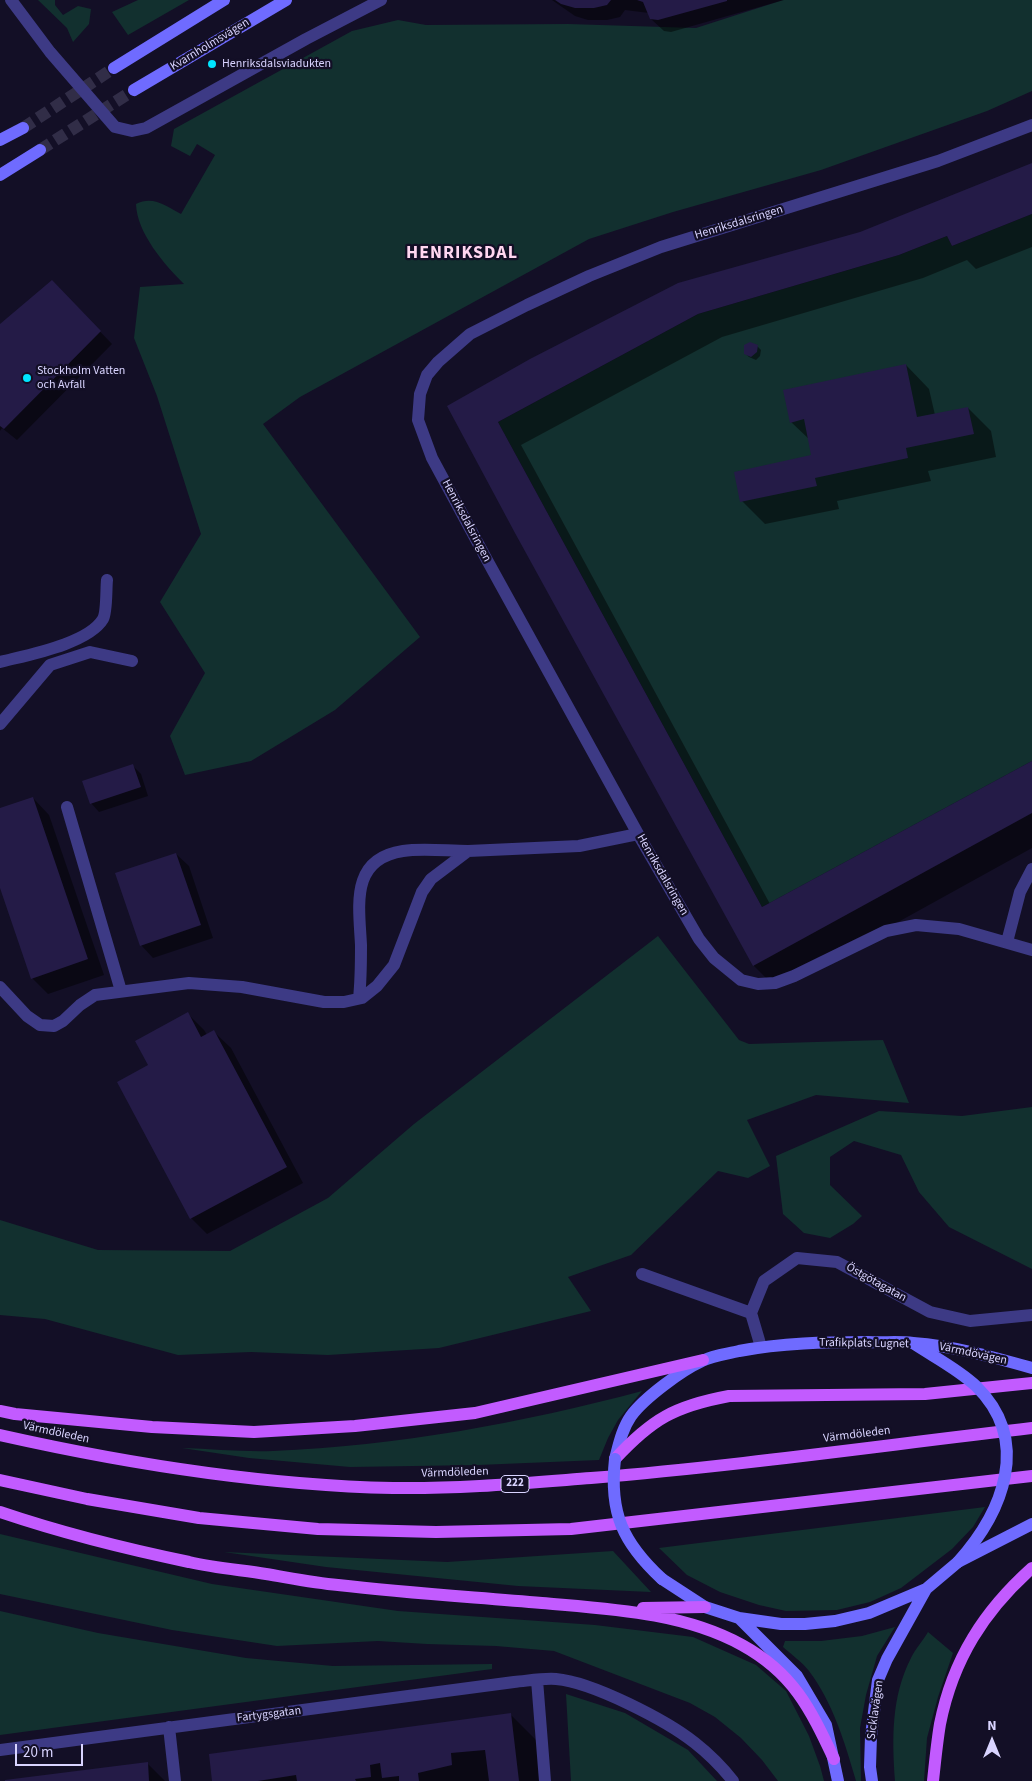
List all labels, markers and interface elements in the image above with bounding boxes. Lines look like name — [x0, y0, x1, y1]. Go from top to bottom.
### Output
street label: Kvarnholmsvägen — [168, 16, 252, 74]
place label: Henriksdalsviadukten — [222, 57, 331, 71]
marker: Henriksdalsviadukten — [206, 58, 218, 70]
street label: Henriksdalsringen — [693, 203, 785, 243]
district label: HENRIKSDAL — [405, 243, 519, 265]
place label: Stockholm Vatten och Avfall — [37, 364, 125, 392]
marker: Stockholm Vatten och Avfall — [21, 372, 33, 384]
street label: Henriksdalsringen — [438, 477, 494, 565]
street label: Henriksdalsringen — [633, 832, 691, 918]
street label: Östgötagatan — [843, 1260, 909, 1306]
street label: Trafikplats Lugnet — [819, 1336, 909, 1352]
street label: Värmdövägen — [938, 1340, 1008, 1368]
street label: Värmdöleden — [22, 1419, 90, 1447]
street label: Värmdöleden — [823, 1424, 891, 1446]
street label: Värmdöleden — [421, 1465, 489, 1481]
road number: 222 — [501, 1476, 529, 1492]
street label: Sicklavägen — [865, 1679, 887, 1741]
street label: Fartygsgatan — [236, 1704, 302, 1726]
north arrow — [967, 1716, 1017, 1766]
text: N — [987, 1716, 997, 1736]
scale bar — [18, 1734, 85, 1766]
text: 20 m — [23, 1742, 53, 1763]

